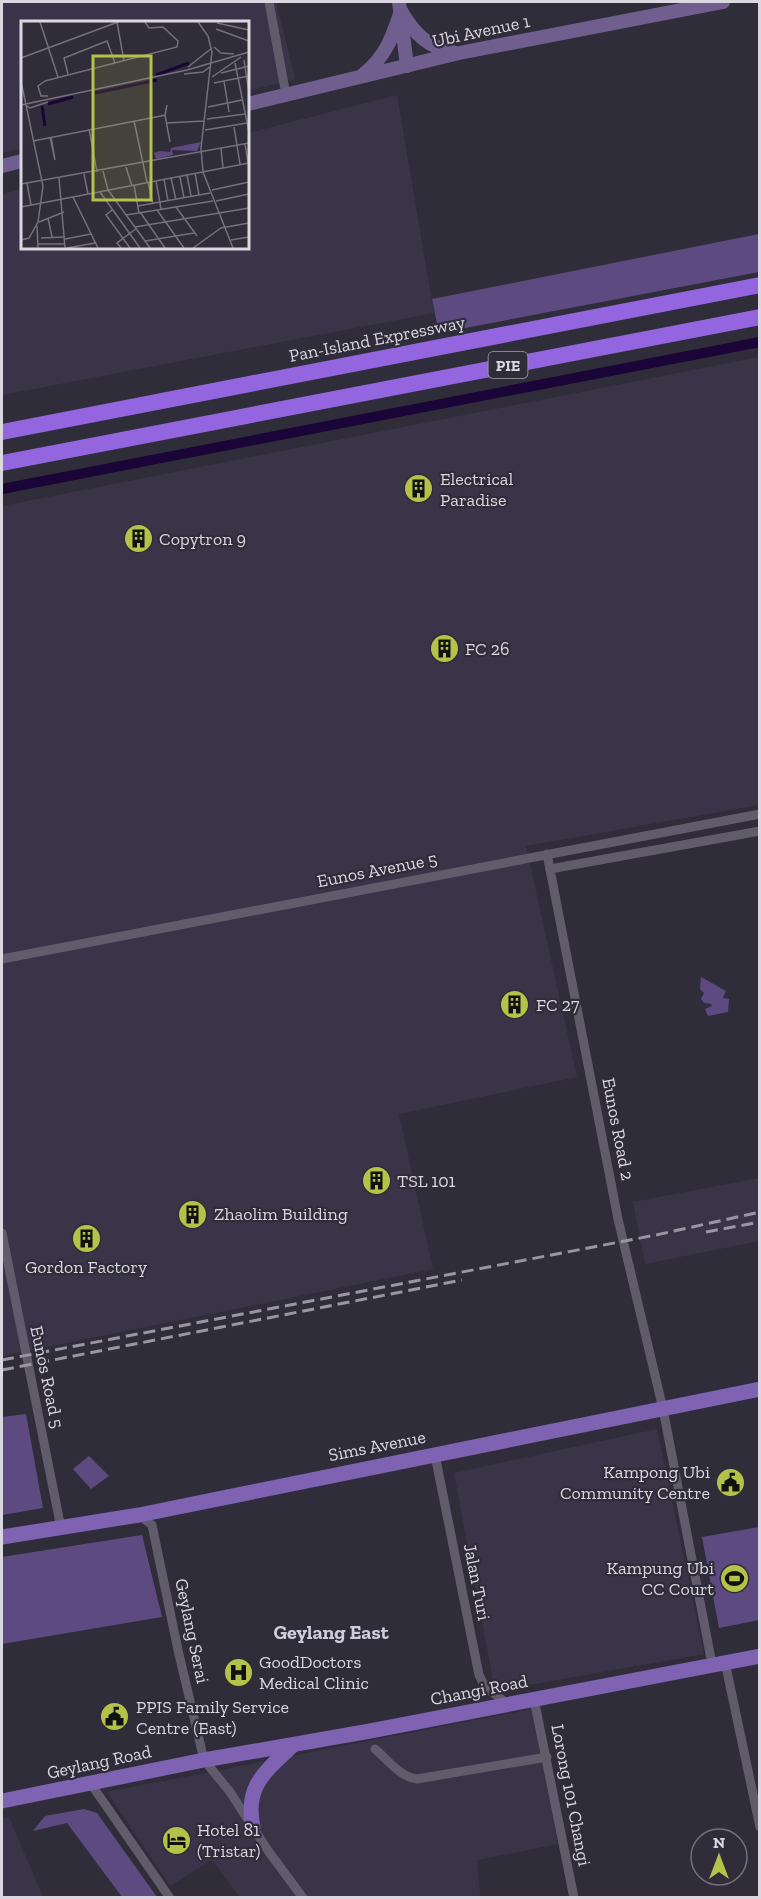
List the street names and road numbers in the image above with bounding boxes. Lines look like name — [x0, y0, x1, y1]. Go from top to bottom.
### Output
street label: Ubi Avenue 1 — [430, 10, 532, 52]
street label: Pan-Island Expressway — [287, 311, 468, 367]
road number: PIE — [488, 352, 528, 378]
street label: Eunos Avenue 5 — [315, 848, 439, 892]
street label: Eunos Road 2 — [597, 1076, 639, 1182]
street label: Eunos Road 5 — [25, 1324, 69, 1430]
street label: Sims Avenue — [326, 1426, 428, 1466]
street label: Jalan Turi — [459, 1542, 495, 1622]
street label: Geylang Serai — [170, 1577, 214, 1685]
street label: Changi Road — [429, 1670, 530, 1710]
street label: Lorong 101 Changi — [546, 1722, 596, 1868]
street label: Geylang Road — [45, 1740, 153, 1784]

